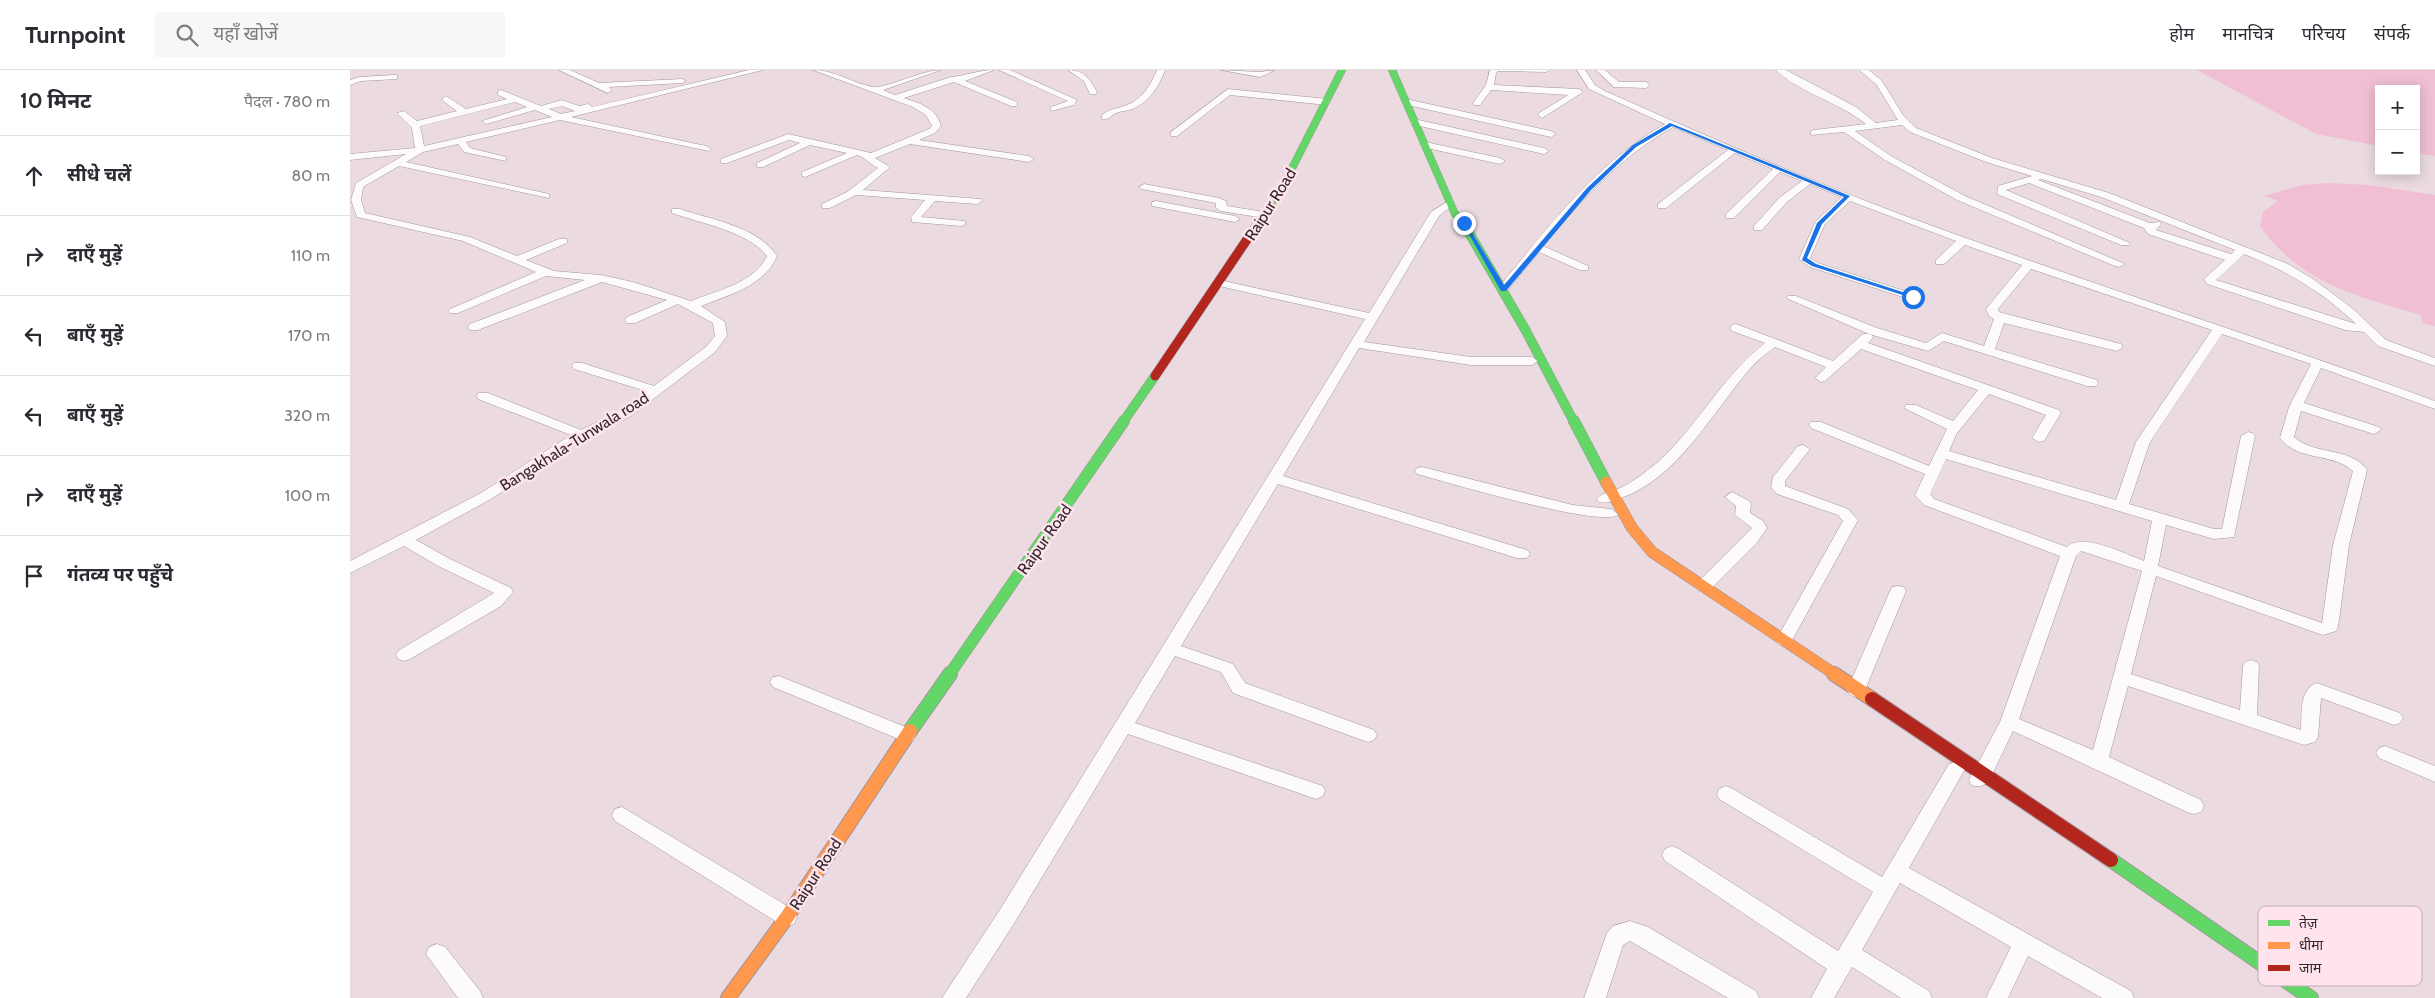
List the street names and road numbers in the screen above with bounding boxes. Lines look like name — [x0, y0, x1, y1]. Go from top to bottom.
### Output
street label: Raipur Road — [1241, 165, 1300, 244]
street label: Bangakhala-Tunwala road — [496, 388, 652, 495]
street label: Raipur Road — [1013, 501, 1076, 578]
street label: Raipur Road — [785, 835, 846, 914]

